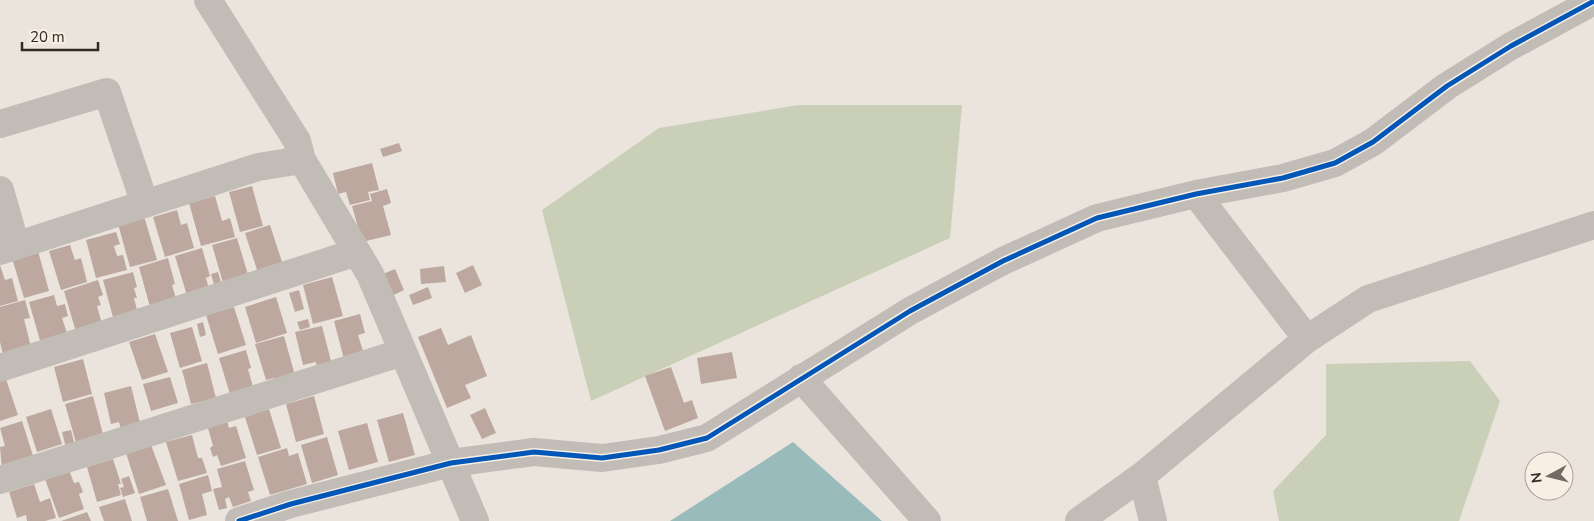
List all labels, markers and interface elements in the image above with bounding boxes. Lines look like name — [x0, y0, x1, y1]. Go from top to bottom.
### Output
scale bar — [22, 20, 99, 52]
text: 20 m — [30, 27, 65, 47]
north arrow — [1524, 451, 1574, 501]
text: N — [1527, 471, 1547, 484]

